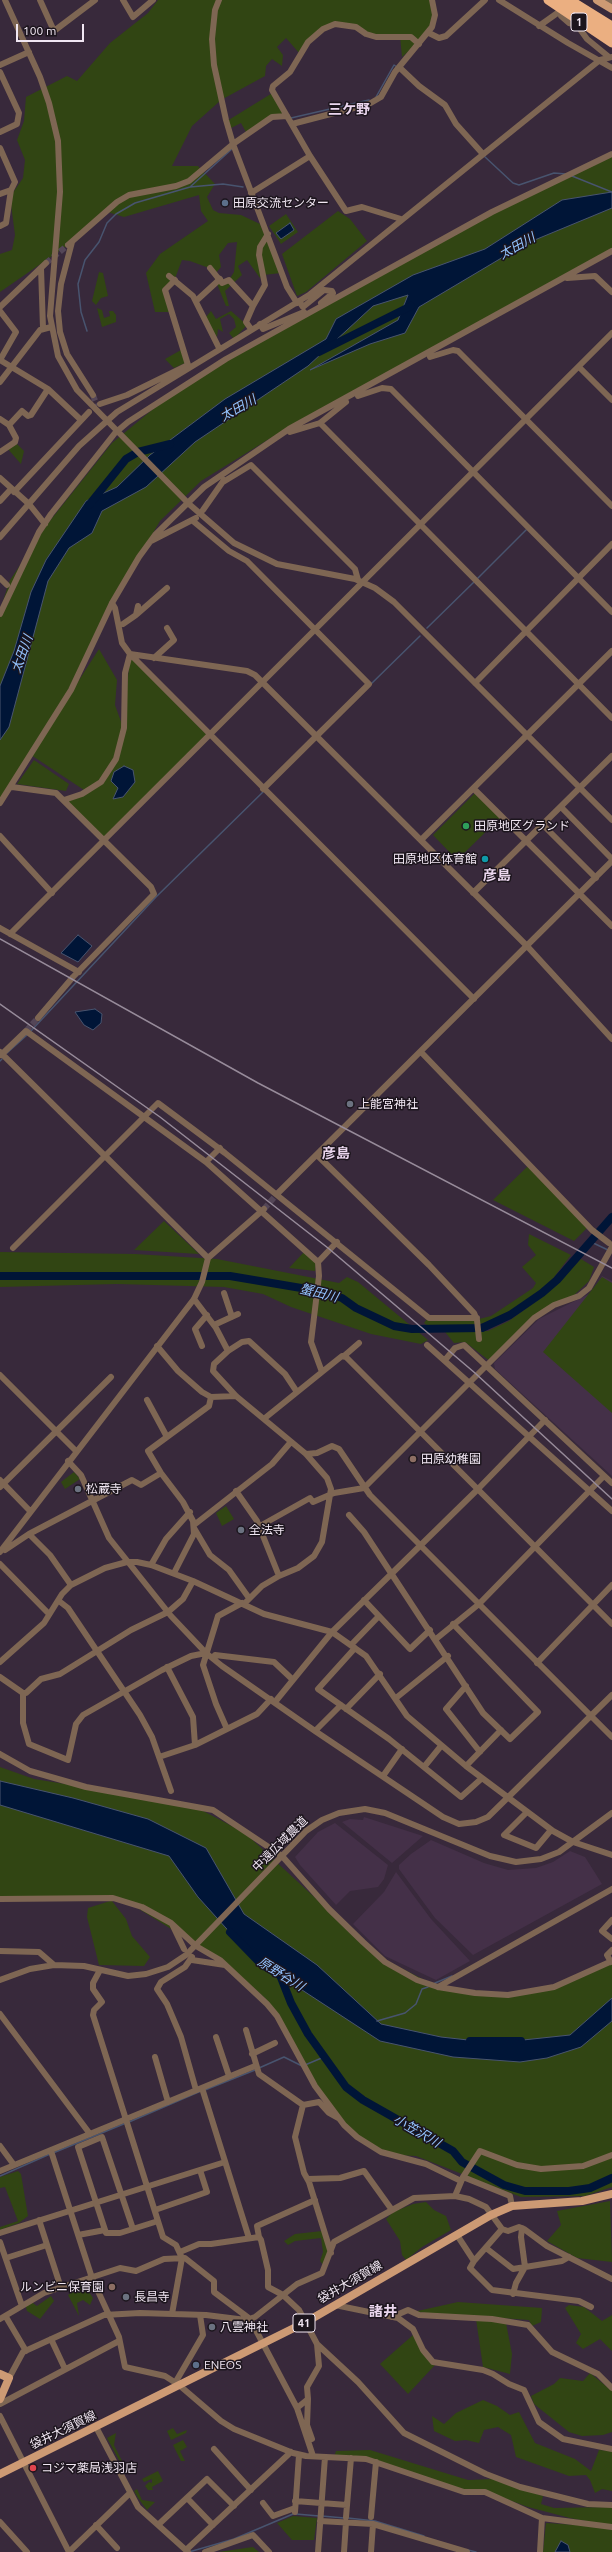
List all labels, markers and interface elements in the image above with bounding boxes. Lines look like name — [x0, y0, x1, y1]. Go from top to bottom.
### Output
road number: 1 — [571, 13, 587, 31]
scale bar — [18, 16, 86, 42]
text: 100 m — [23, 24, 56, 37]
district label: 三ケ野 — [328, 101, 370, 117]
place label: 田原交流センター — [233, 196, 329, 210]
marker: 田原交流センター — [220, 198, 230, 208]
water label: 太田川 — [496, 230, 538, 262]
water label: 太田川 — [217, 392, 259, 424]
water label: 太田川 — [8, 633, 36, 675]
place label: 田原地区グランド — [474, 819, 570, 833]
marker: 田原地区グランド — [461, 821, 471, 831]
place label: 田原地区体育館 — [393, 852, 477, 866]
marker: 田原地区体育館 — [480, 854, 490, 864]
district label: 彦島 — [483, 867, 511, 883]
place label: 上能宮神社 — [358, 1097, 418, 1111]
marker: 上能宮神社 — [345, 1099, 355, 1109]
district label: 彦島 — [322, 1145, 350, 1161]
water label: 蟹田川 — [298, 1281, 340, 1305]
place label: 田原幼稚園 — [421, 1452, 481, 1466]
marker: 田原幼稚園 — [408, 1454, 418, 1464]
place label: 松蔵寺 — [86, 1482, 122, 1496]
marker: 松蔵寺 — [73, 1484, 83, 1494]
place label: 全法寺 — [249, 1523, 285, 1537]
marker: 全法寺 — [236, 1525, 246, 1535]
street label: 中遠広域農道 — [249, 1813, 311, 1875]
water label: 原野谷川 — [255, 1954, 307, 1994]
water label: 小笠沢川 — [391, 2111, 443, 2151]
street label: 袋井大須賀線 — [315, 2258, 385, 2306]
place label: ルンビニ保育園 — [20, 2280, 104, 2294]
marker: ルンビニ保育園 — [107, 2282, 117, 2292]
place label: 長昌寺 — [134, 2290, 170, 2304]
marker: 長昌寺 — [121, 2292, 131, 2302]
district label: 諸井 — [369, 2303, 397, 2319]
road number: 41 — [293, 2314, 315, 2332]
place label: 八雲神社 — [220, 2320, 268, 2334]
marker: 八雲神社 — [207, 2322, 217, 2332]
place label: ENEOS — [204, 2358, 241, 2372]
marker: ENEOS — [191, 2360, 201, 2370]
street label: 袋井大須賀線 — [27, 2408, 99, 2452]
place label: コジマ薬局浅羽店 — [41, 2461, 137, 2475]
marker: コジマ薬局浅羽店 — [28, 2463, 38, 2473]

